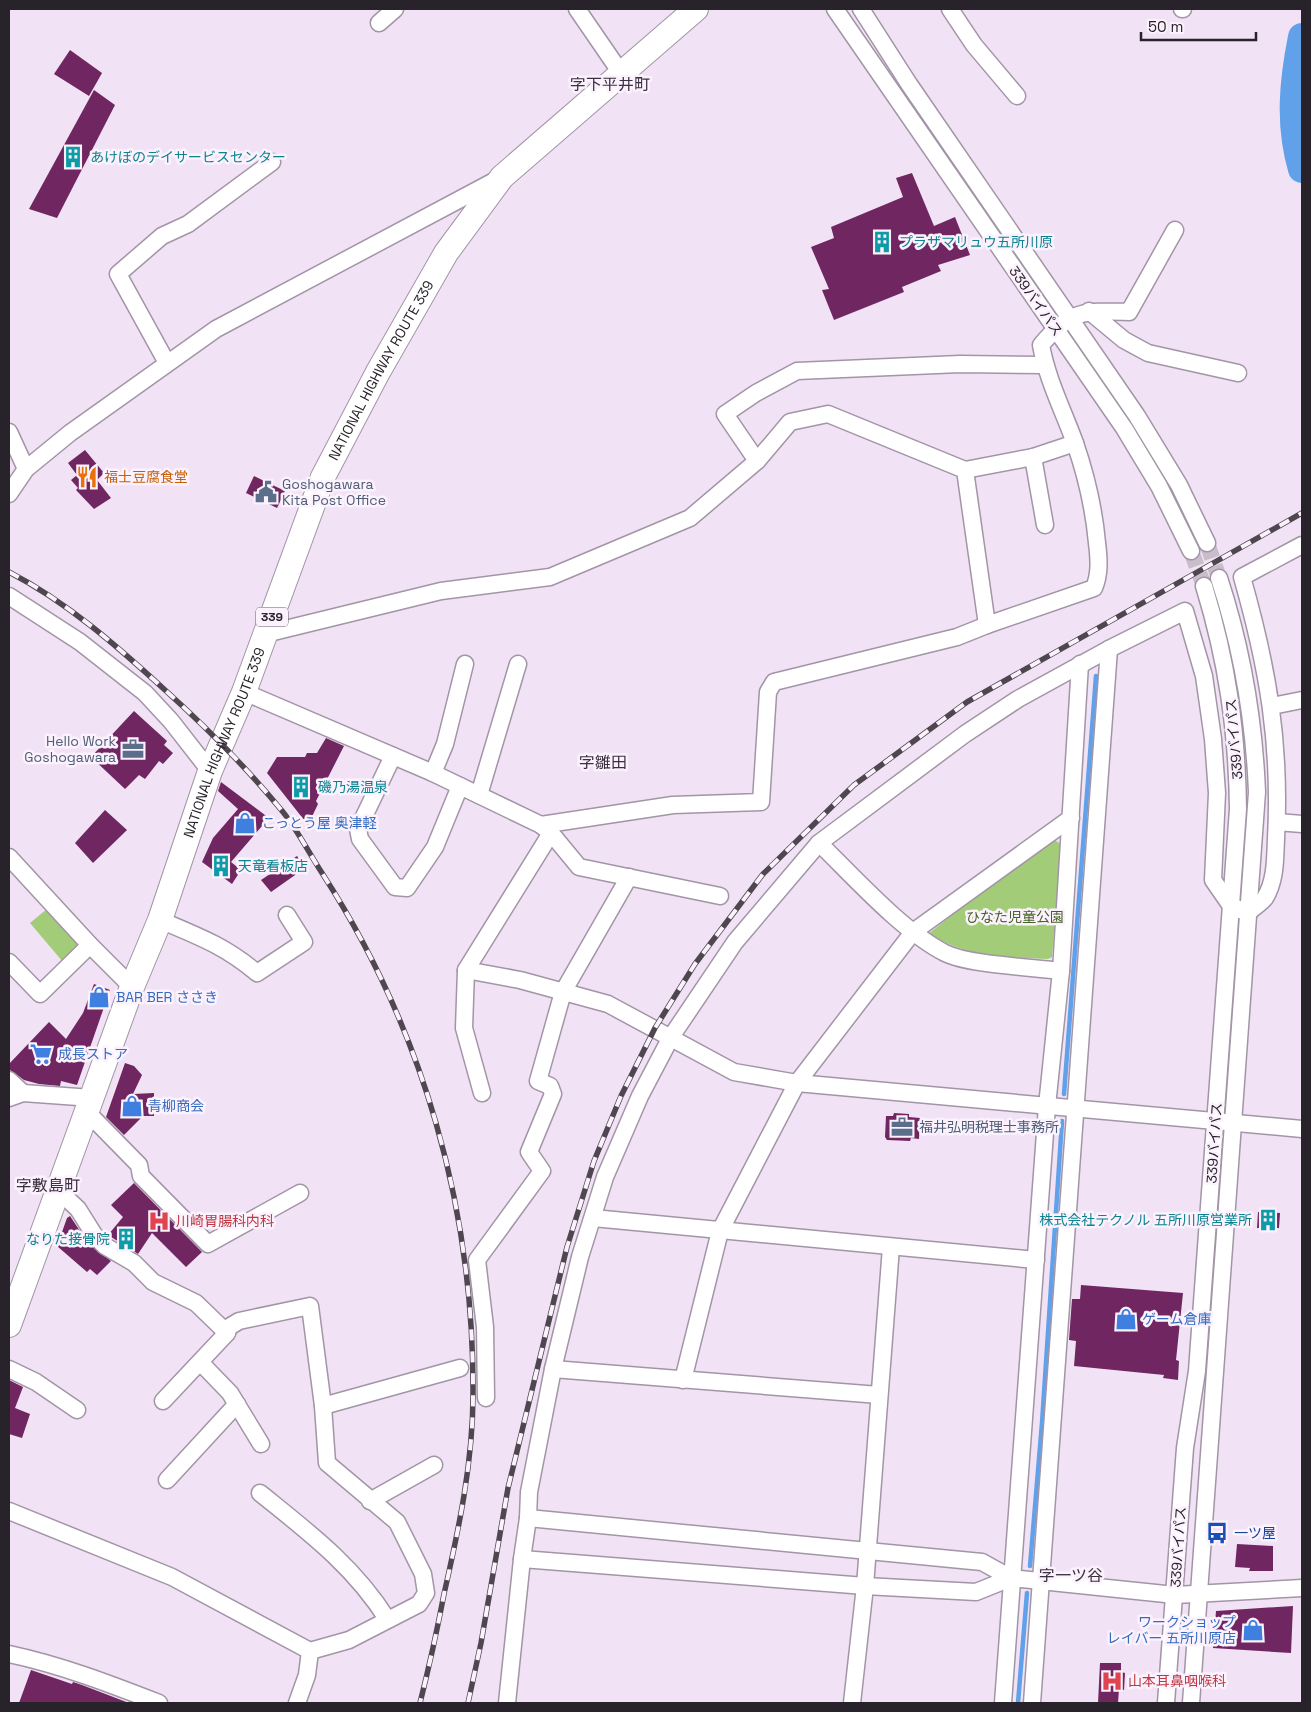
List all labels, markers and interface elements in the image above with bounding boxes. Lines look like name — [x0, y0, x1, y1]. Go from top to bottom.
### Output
scale bar — [1141, 10, 1256, 42]
text: 50 m — [1148, 17, 1183, 36]
district label: 字下平井町 — [570, 74, 650, 95]
building icon: あけぼのデイサービスセンター — [60, 144, 86, 170]
place label: あけぼのデイサービスセンター — [90, 148, 286, 166]
building icon: プラザマリュウ五所川原 — [869, 229, 895, 255]
place label: プラザマリュウ五所川原 — [899, 233, 1053, 251]
street label: 339バイパス — [1005, 263, 1067, 339]
street label: NATIONAL HIGHWAY ROUTE 339 — [324, 277, 438, 463]
restaurant icon: 福士豆腐食堂 — [74, 464, 100, 490]
place label: 福士豆腐食堂 — [104, 468, 188, 486]
place label: Goshogawara Kita Post Office — [282, 475, 386, 509]
public building icon: Goshogawara Kita Post Office — [253, 479, 279, 505]
road number: 339 — [256, 608, 288, 626]
street label: NATIONAL HIGHWAY ROUTE 339 — [179, 645, 269, 840]
street label: 339バイパス — [1221, 698, 1247, 780]
place label: Hello Work Goshogawara — [24, 732, 116, 766]
office icon: Hello Work Goshogawara — [120, 736, 146, 762]
district label: 字雛田 — [579, 752, 627, 773]
building icon: 磯乃湯温泉 — [288, 774, 314, 800]
place label: 磯乃湯温泉 — [318, 778, 388, 796]
shop icon: こっとう屋 奥津軽 — [232, 810, 258, 836]
place label: こっとう屋 奥津軽 — [262, 814, 377, 832]
building icon: 天竜看板店 — [208, 853, 234, 879]
place label: 天竜看板店 — [238, 857, 308, 875]
park label: ひなた児童公園 — [966, 908, 1064, 926]
shop icon: BAR BER ささき — [86, 984, 112, 1010]
place label: BAR BER ささき — [116, 988, 218, 1006]
supermarket icon: 成長ストア — [28, 1041, 54, 1067]
place label: 成長ストア — [58, 1045, 128, 1063]
shop icon: 青柳商会 — [119, 1093, 145, 1119]
place label: 青柳商会 — [148, 1097, 204, 1115]
street label: 339バイパス — [1202, 1102, 1226, 1184]
office icon: 福井弘明税理士事務所 — [889, 1114, 915, 1140]
place label: 福井弘明税理士事務所 — [919, 1118, 1059, 1136]
district label: 字敷島町 — [16, 1175, 80, 1196]
building icon: 株式会社テクノル 五所川原営業所 — [1255, 1207, 1281, 1233]
hospital icon: 川崎胃腸科内科 — [146, 1208, 172, 1234]
place label: 株式会社テクノル 五所川原営業所 — [1039, 1211, 1252, 1229]
place label: 川崎胃腸科内科 — [176, 1212, 274, 1230]
building icon: なりた接骨院 — [113, 1226, 139, 1252]
place label: なりた接骨院 — [26, 1230, 110, 1248]
shop icon: ゲーム倉庫 — [1113, 1306, 1139, 1332]
place label: ゲーム倉庫 — [1142, 1310, 1212, 1328]
street label: 339バイパス — [1166, 1506, 1190, 1588]
bus stop icon: 一ツ屋 — [1204, 1520, 1230, 1546]
place label: 一ツ屋 — [1234, 1524, 1276, 1542]
district label: 字一ツ谷 — [1039, 1565, 1103, 1586]
place label: ワークショップ レイバー 五所川原店 — [1107, 1613, 1236, 1647]
shop icon: ワークショップ レイバー 五所川原店 — [1240, 1617, 1266, 1643]
hospital icon: 山本耳鼻咽喉科 — [1099, 1668, 1125, 1694]
place label: 山本耳鼻咽喉科 — [1128, 1672, 1226, 1690]

